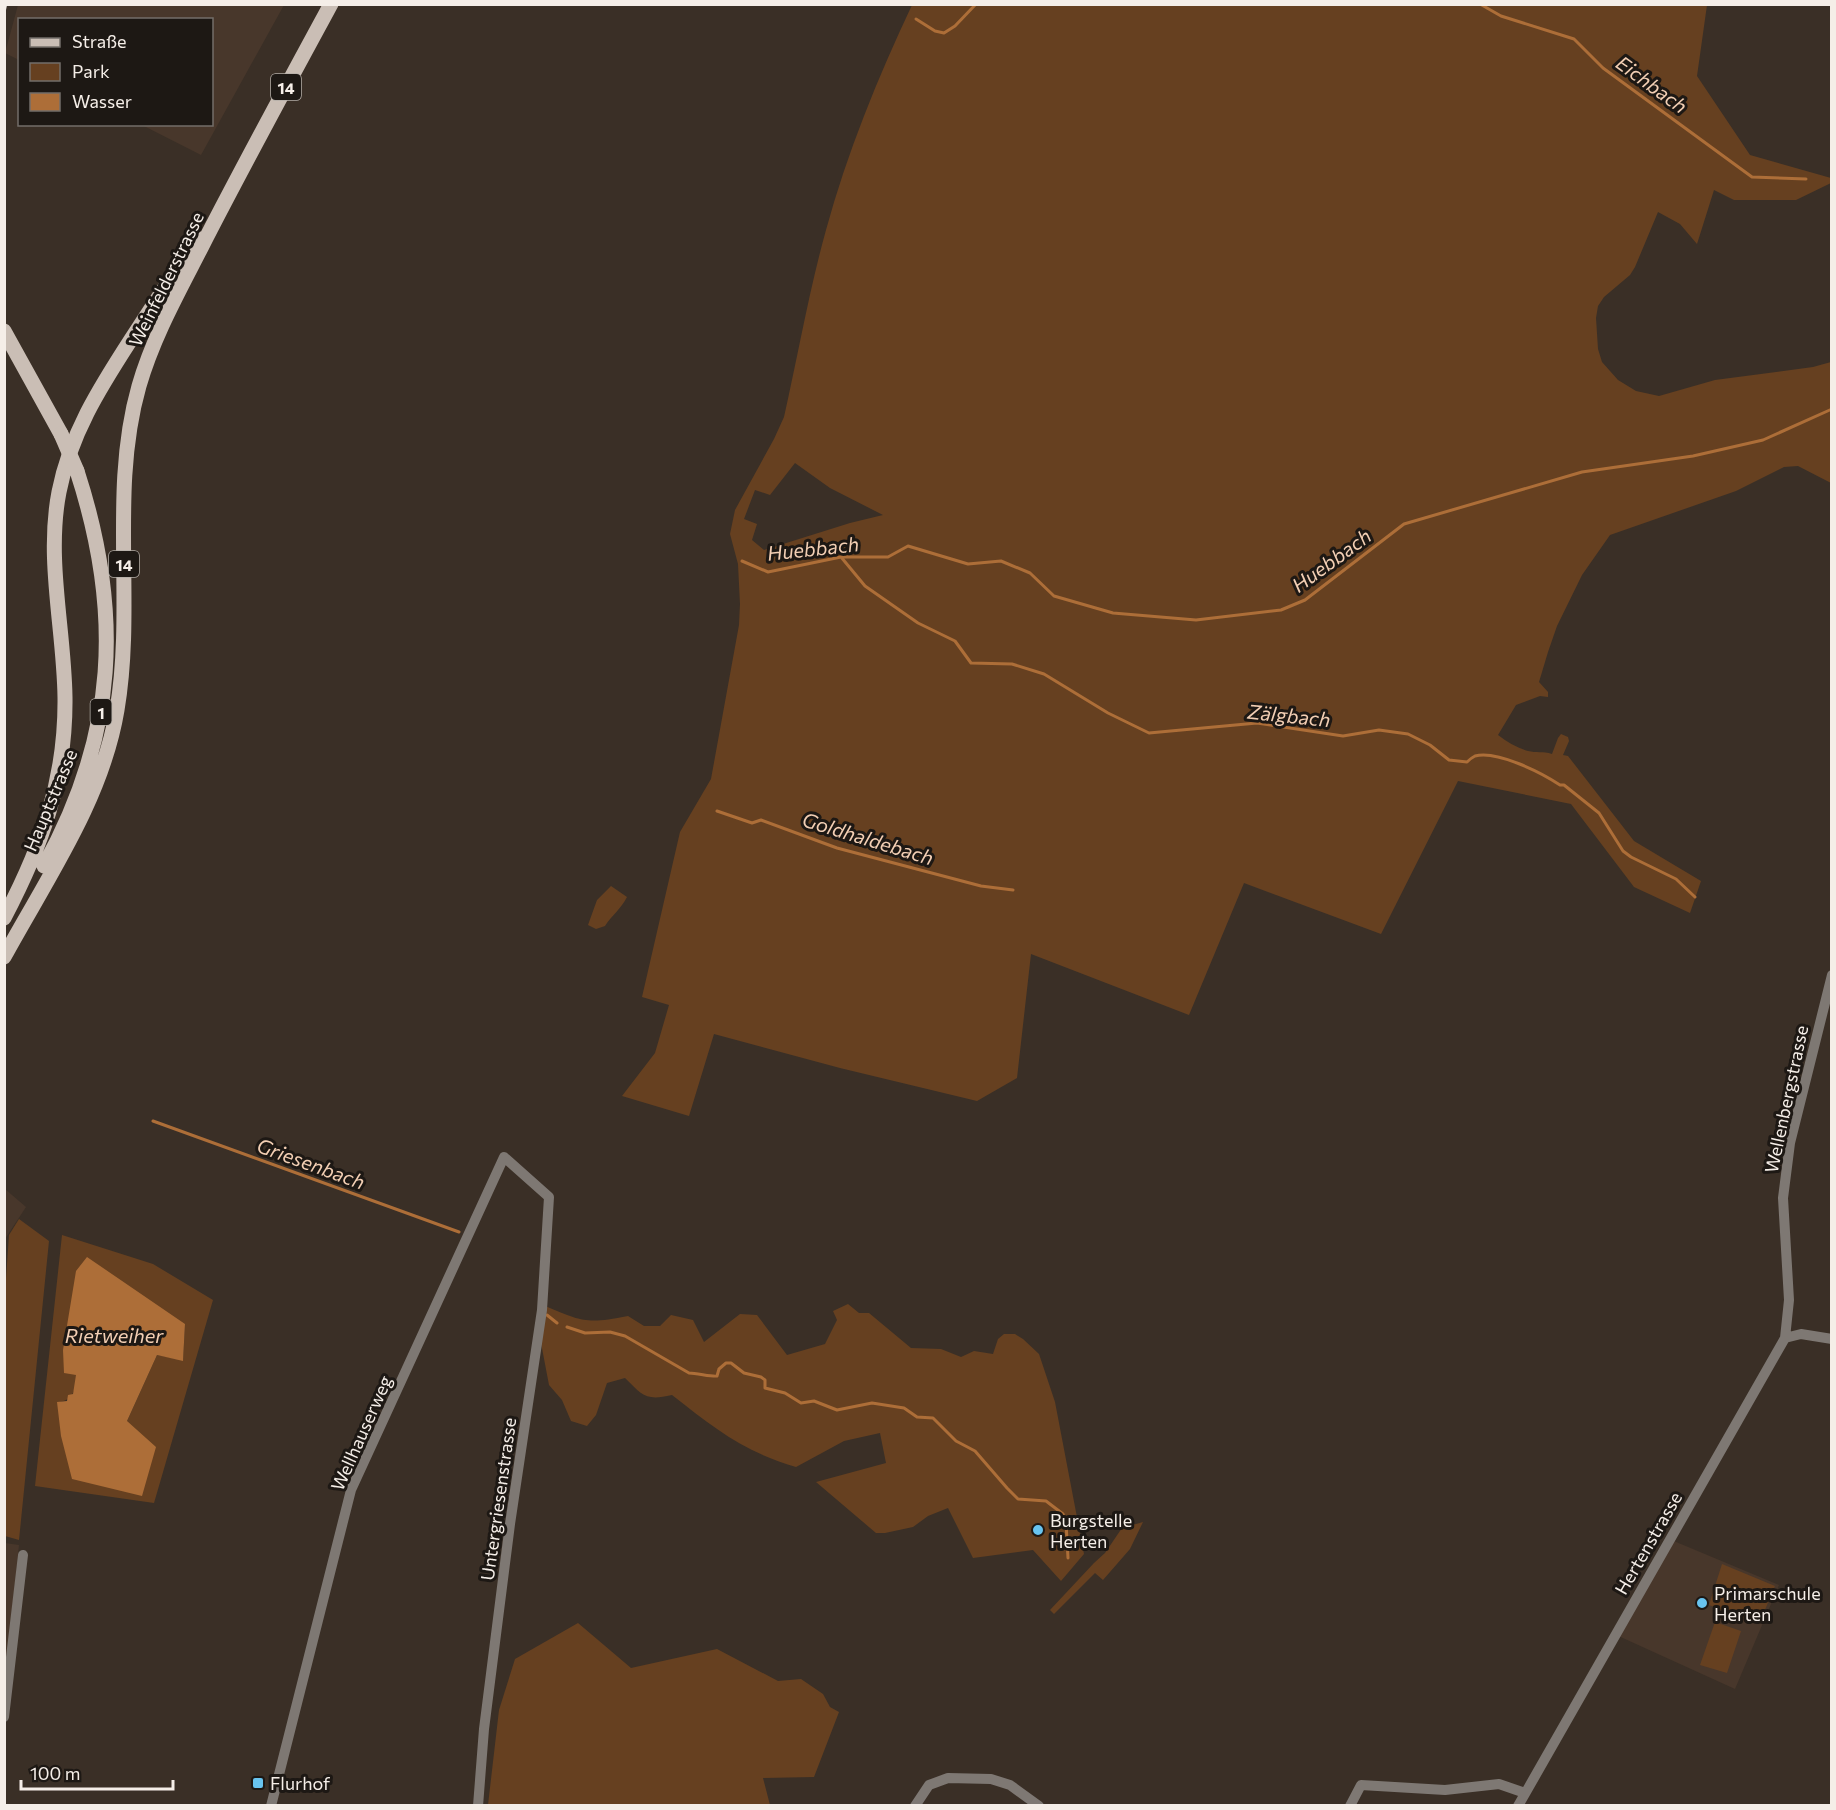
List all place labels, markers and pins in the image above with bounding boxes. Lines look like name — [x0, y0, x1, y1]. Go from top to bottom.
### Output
place label: Burgstelle Herten — [1050, 1509, 1132, 1552]
marker: Burgstelle Herten — [1031, 1523, 1045, 1537]
place label: Primarschule Herten — [1714, 1582, 1821, 1625]
marker: Primarschule Herten — [1695, 1596, 1709, 1610]
place label: Flurhof — [270, 1772, 331, 1794]
marker: Flurhof — [251, 1776, 265, 1790]

